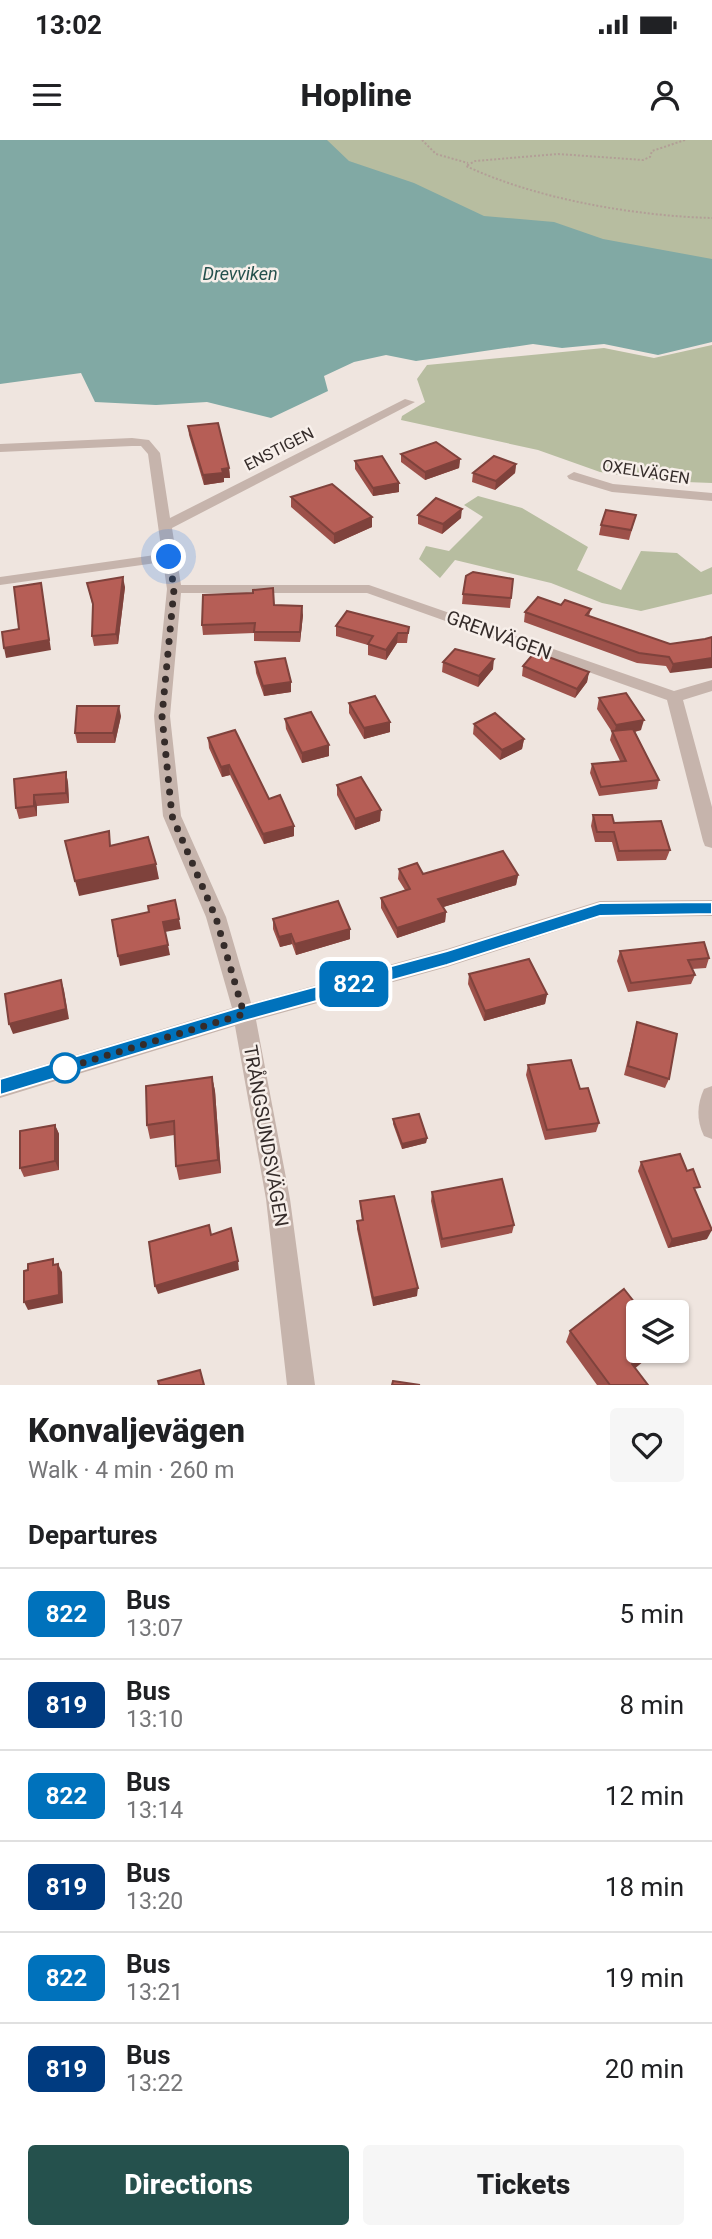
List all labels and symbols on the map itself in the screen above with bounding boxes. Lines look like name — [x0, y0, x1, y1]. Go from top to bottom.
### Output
water label: Drevviken — [202, 263, 278, 284]
street label: ENSTIGEN — [241, 423, 317, 475]
street label: OXELVÄGEN — [601, 456, 691, 488]
your location — [151, 539, 186, 574]
street label: GRENVÄGEN — [443, 605, 555, 665]
line badge: 822 — [314, 961, 394, 1007]
street label: TRÅNGSUNDSVÄGEN — [239, 1043, 293, 1229]
unlabelled marker — [50, 1053, 80, 1083]

